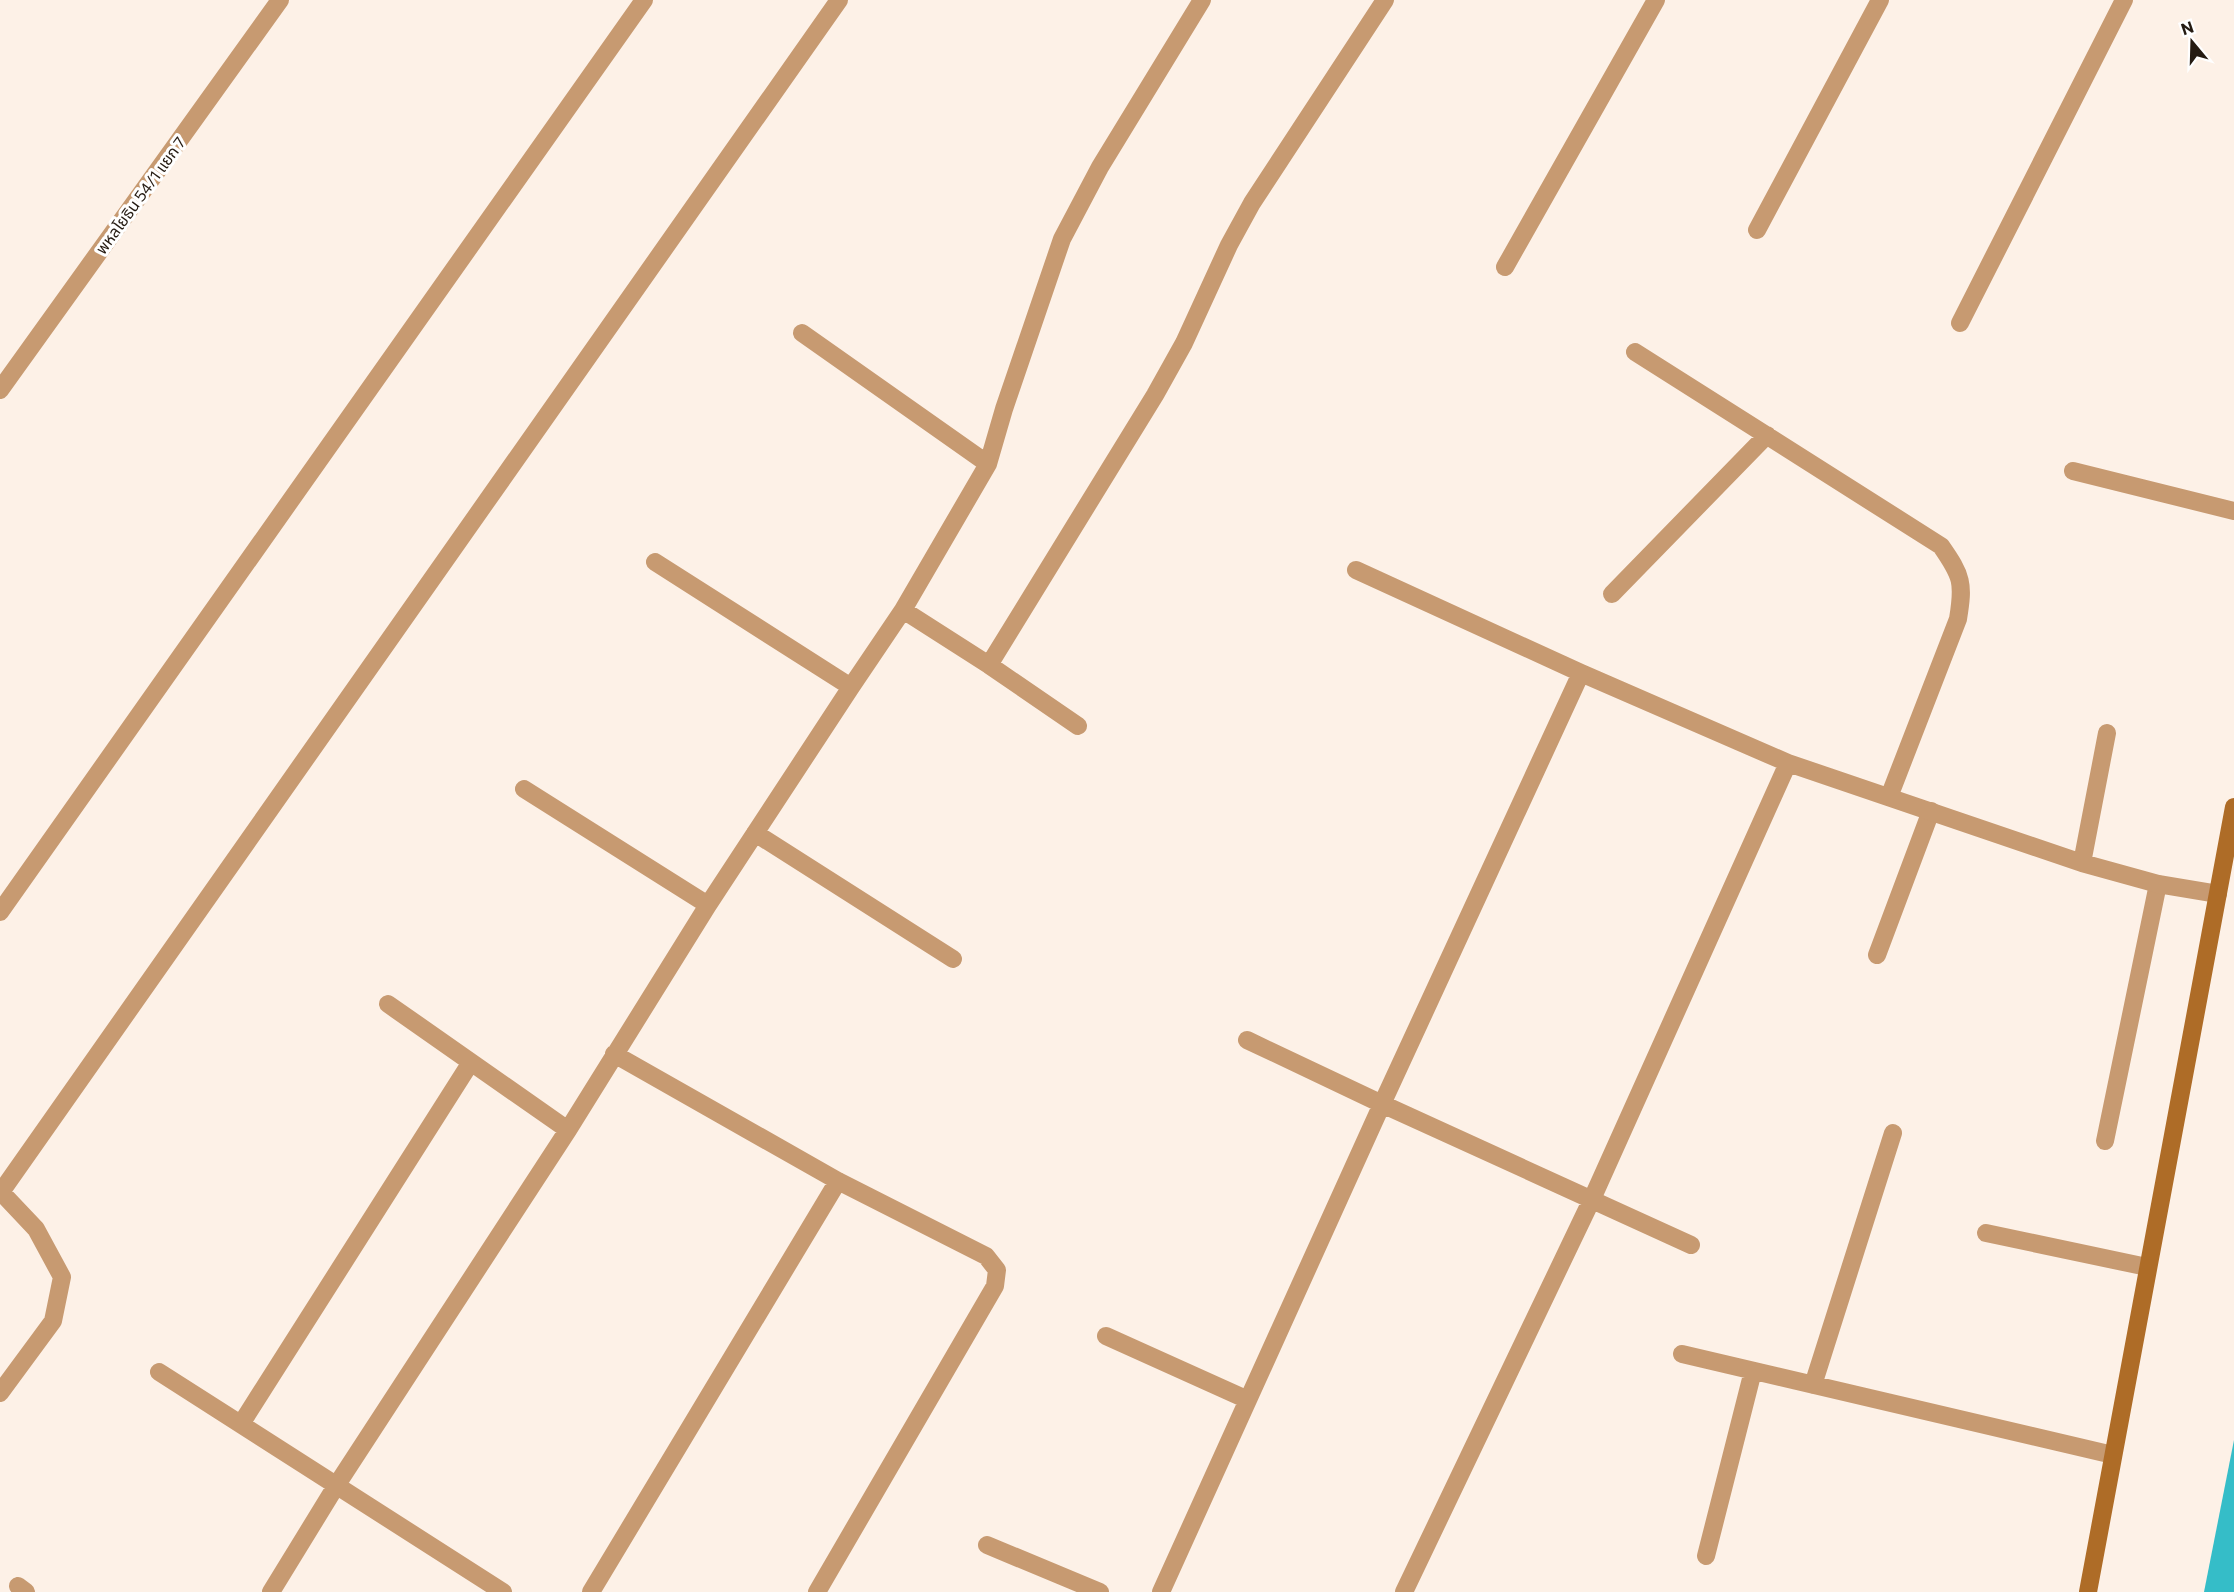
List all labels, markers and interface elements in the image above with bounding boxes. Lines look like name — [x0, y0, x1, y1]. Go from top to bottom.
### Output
north arrow — [2162, 12, 2222, 72]
text: N — [2178, 16, 2196, 38]
street label: พหลโยธิน 54/1 แยก 7 — [91, 133, 189, 257]

